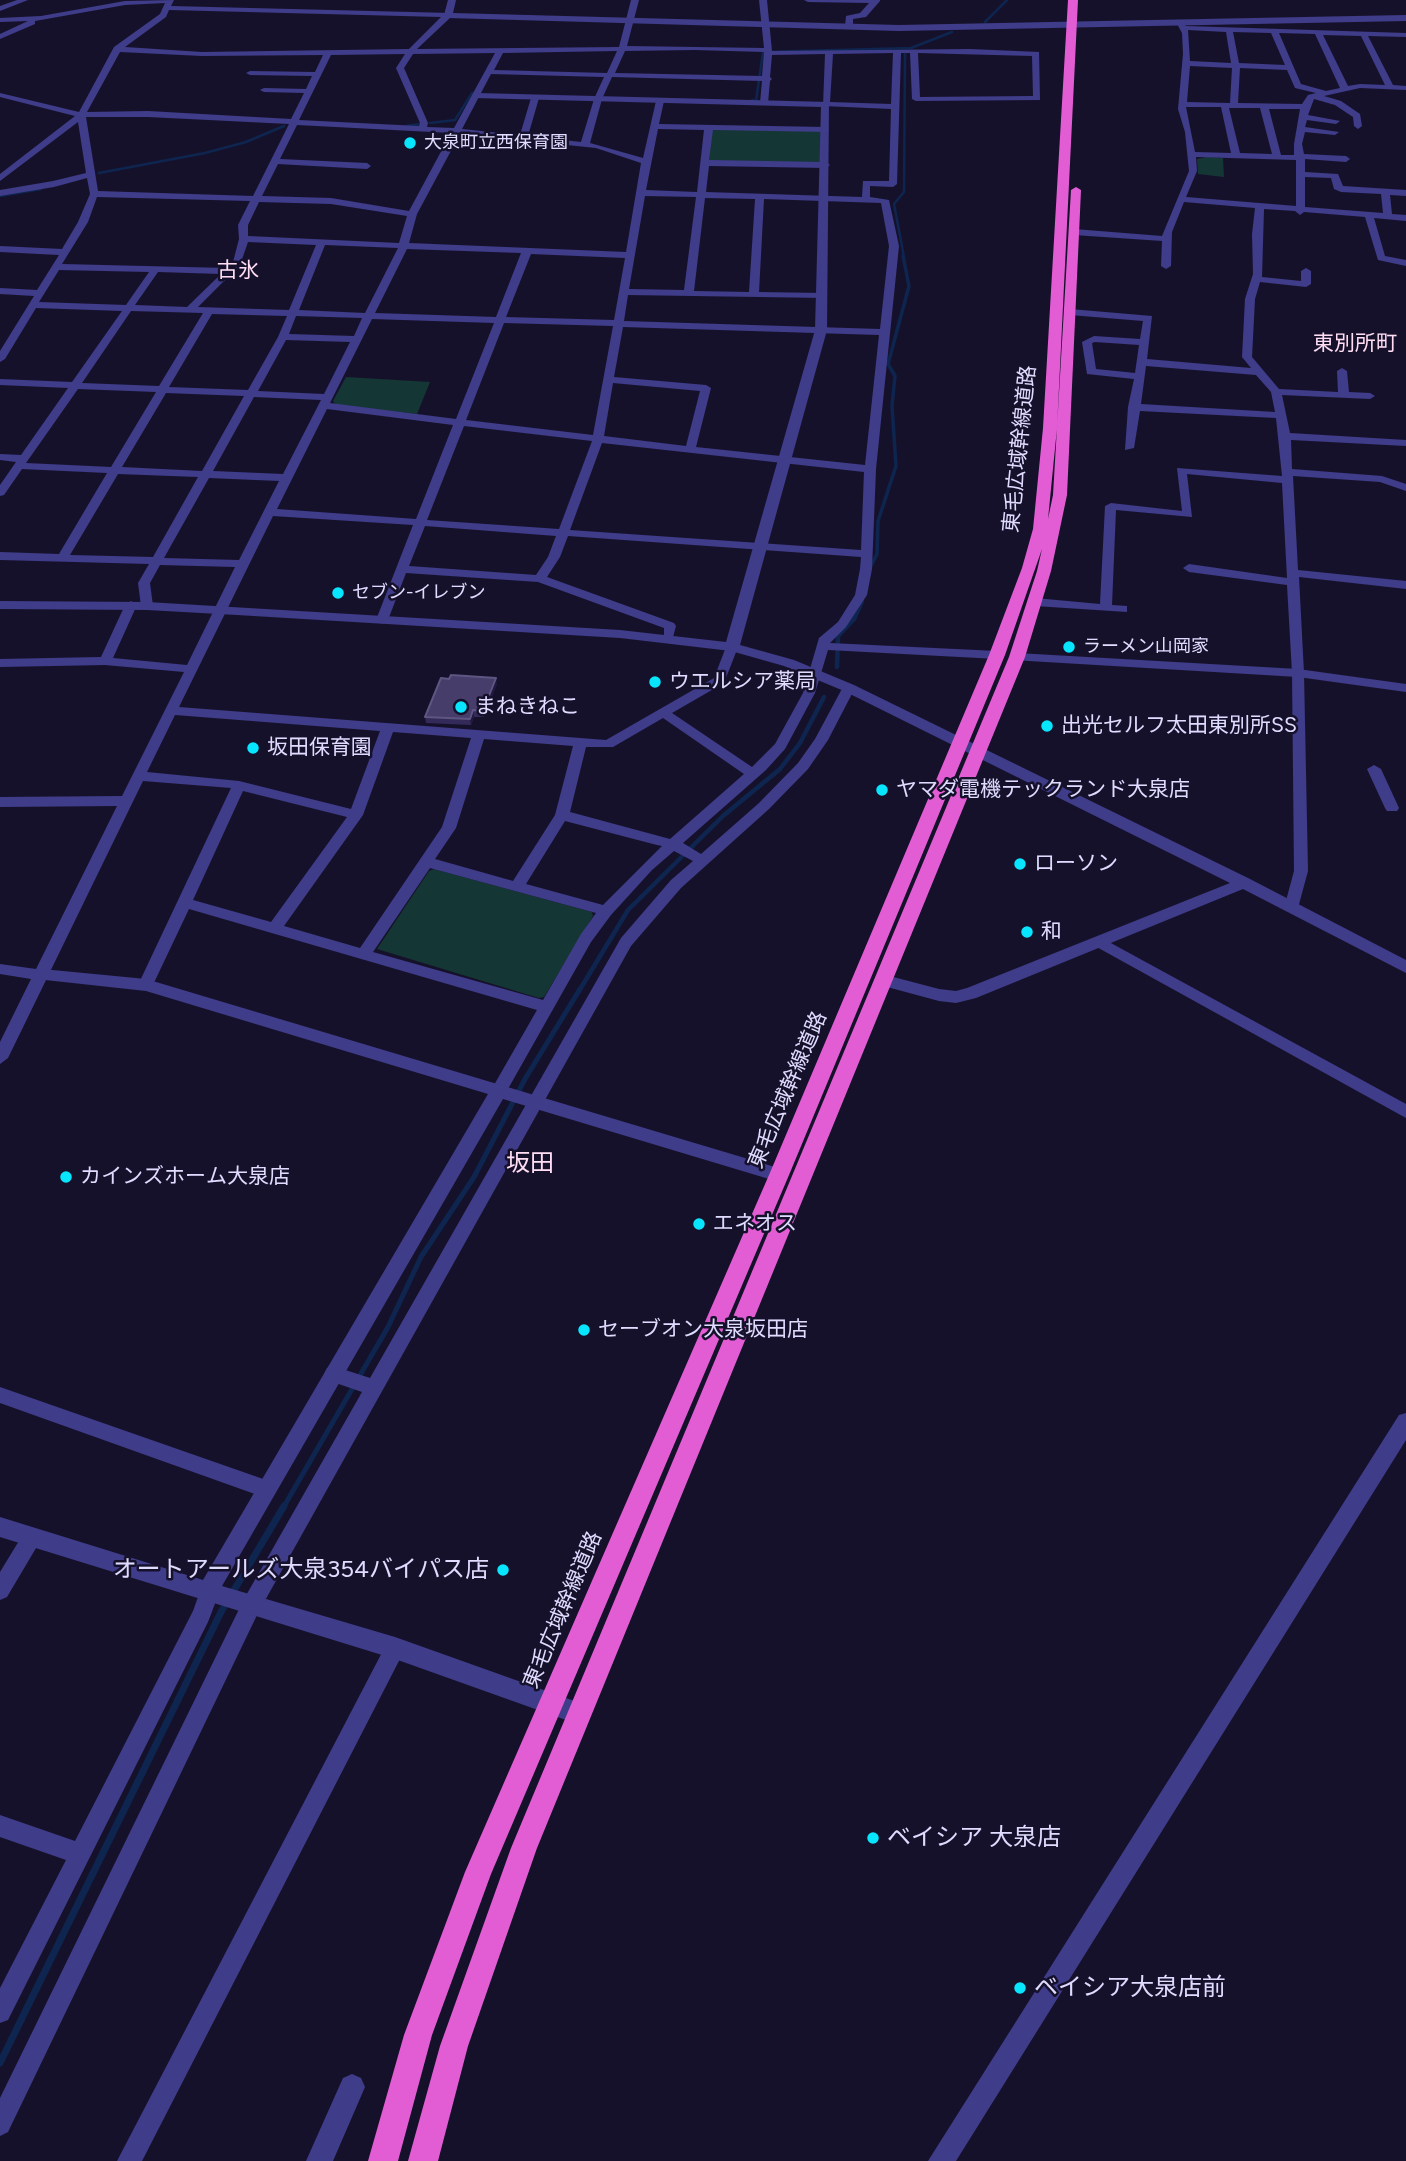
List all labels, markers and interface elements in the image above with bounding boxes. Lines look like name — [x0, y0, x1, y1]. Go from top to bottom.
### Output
place label: 大泉町立西保育園 — [424, 132, 568, 154]
marker: 大泉町立西保育園 — [402, 135, 418, 151]
district label: 古氷 — [217, 258, 259, 284]
district label: 東別所町 — [1313, 331, 1397, 357]
street label: 東毛広域幹線道路 — [999, 364, 1041, 534]
place label: セブン-イレブン — [352, 582, 486, 604]
marker: セブン-イレブン — [330, 585, 346, 601]
place label: ラーメン山岡家 — [1083, 636, 1209, 658]
marker: ラーメン山岡家 — [1061, 639, 1077, 655]
place label: ウエルシア薬局 — [669, 669, 816, 695]
marker: ウエルシア薬局 — [647, 674, 663, 690]
place label: まねきねこ — [475, 694, 580, 720]
marker: まねきねこ — [453, 699, 469, 715]
place label: 出光セルフ太田東別所SS — [1061, 713, 1297, 739]
marker: 出光セルフ太田東別所SS — [1039, 718, 1055, 734]
place label: 坂田保育園 — [267, 735, 372, 761]
marker: 坂田保育園 — [245, 740, 261, 756]
place label: ヤマダ電機テックランド大泉店 — [896, 777, 1190, 803]
marker: ヤマダ電機テックランド大泉店 — [874, 782, 890, 798]
place label: ローソン — [1034, 851, 1118, 877]
marker: ローソン — [1012, 856, 1028, 872]
place label: 和 — [1041, 919, 1062, 945]
marker: 和 — [1019, 924, 1035, 940]
street label: 東毛広域幹線道路 — [744, 1008, 832, 1172]
district label: 坂田 — [506, 1150, 554, 1178]
place label: カインズホーム大泉店 — [80, 1164, 290, 1190]
marker: カインズホーム大泉店 — [58, 1169, 74, 1185]
place label: エネオス — [713, 1211, 797, 1237]
marker: エネオス — [691, 1216, 707, 1232]
place label: セーブオン大泉坂田店 — [598, 1317, 808, 1343]
marker: セーブオン大泉坂田店 — [576, 1322, 592, 1338]
street label: 東毛広域幹線道路 — [519, 1528, 607, 1692]
place label: オートアールズ大泉354バイパス店 — [113, 1556, 489, 1584]
marker: オートアールズ大泉354バイパス店 — [495, 1562, 511, 1578]
place label: ベイシア 大泉店 — [887, 1824, 1061, 1852]
marker: ベイシア 大泉店 — [865, 1830, 881, 1846]
place label: ベイシア大泉店前 — [1034, 1974, 1226, 2002]
marker: ベイシア大泉店前 — [1012, 1980, 1028, 1996]

